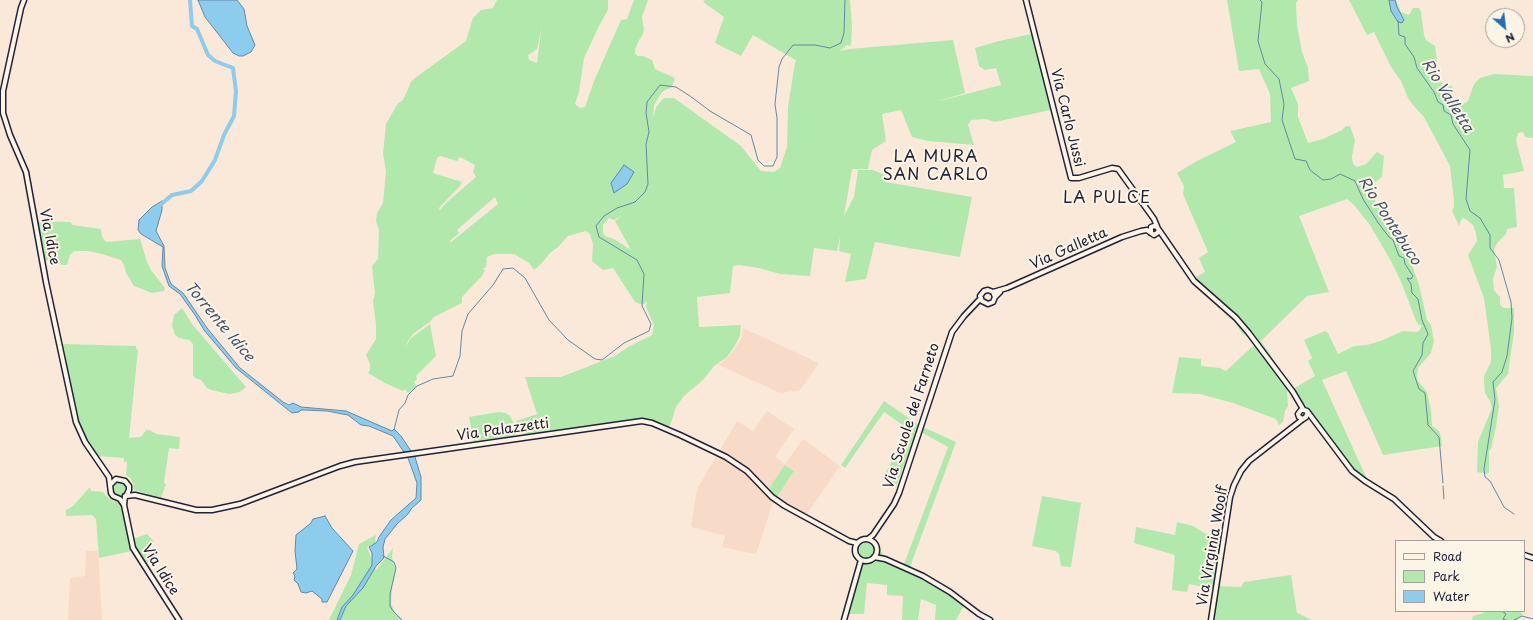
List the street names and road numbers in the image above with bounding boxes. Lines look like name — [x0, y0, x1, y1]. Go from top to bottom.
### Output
street label: Via Carlo Jussi — [1047, 67, 1087, 169]
street label: Via Idice — [35, 207, 63, 267]
street label: Via Galletta — [1028, 225, 1110, 273]
street label: Via Scuole del Farneto — [881, 341, 943, 491]
street label: Via Palazzetti — [456, 415, 550, 445]
street label: Via Virginia Woolf — [1194, 484, 1232, 608]
street label: Via Idice — [138, 541, 182, 599]

